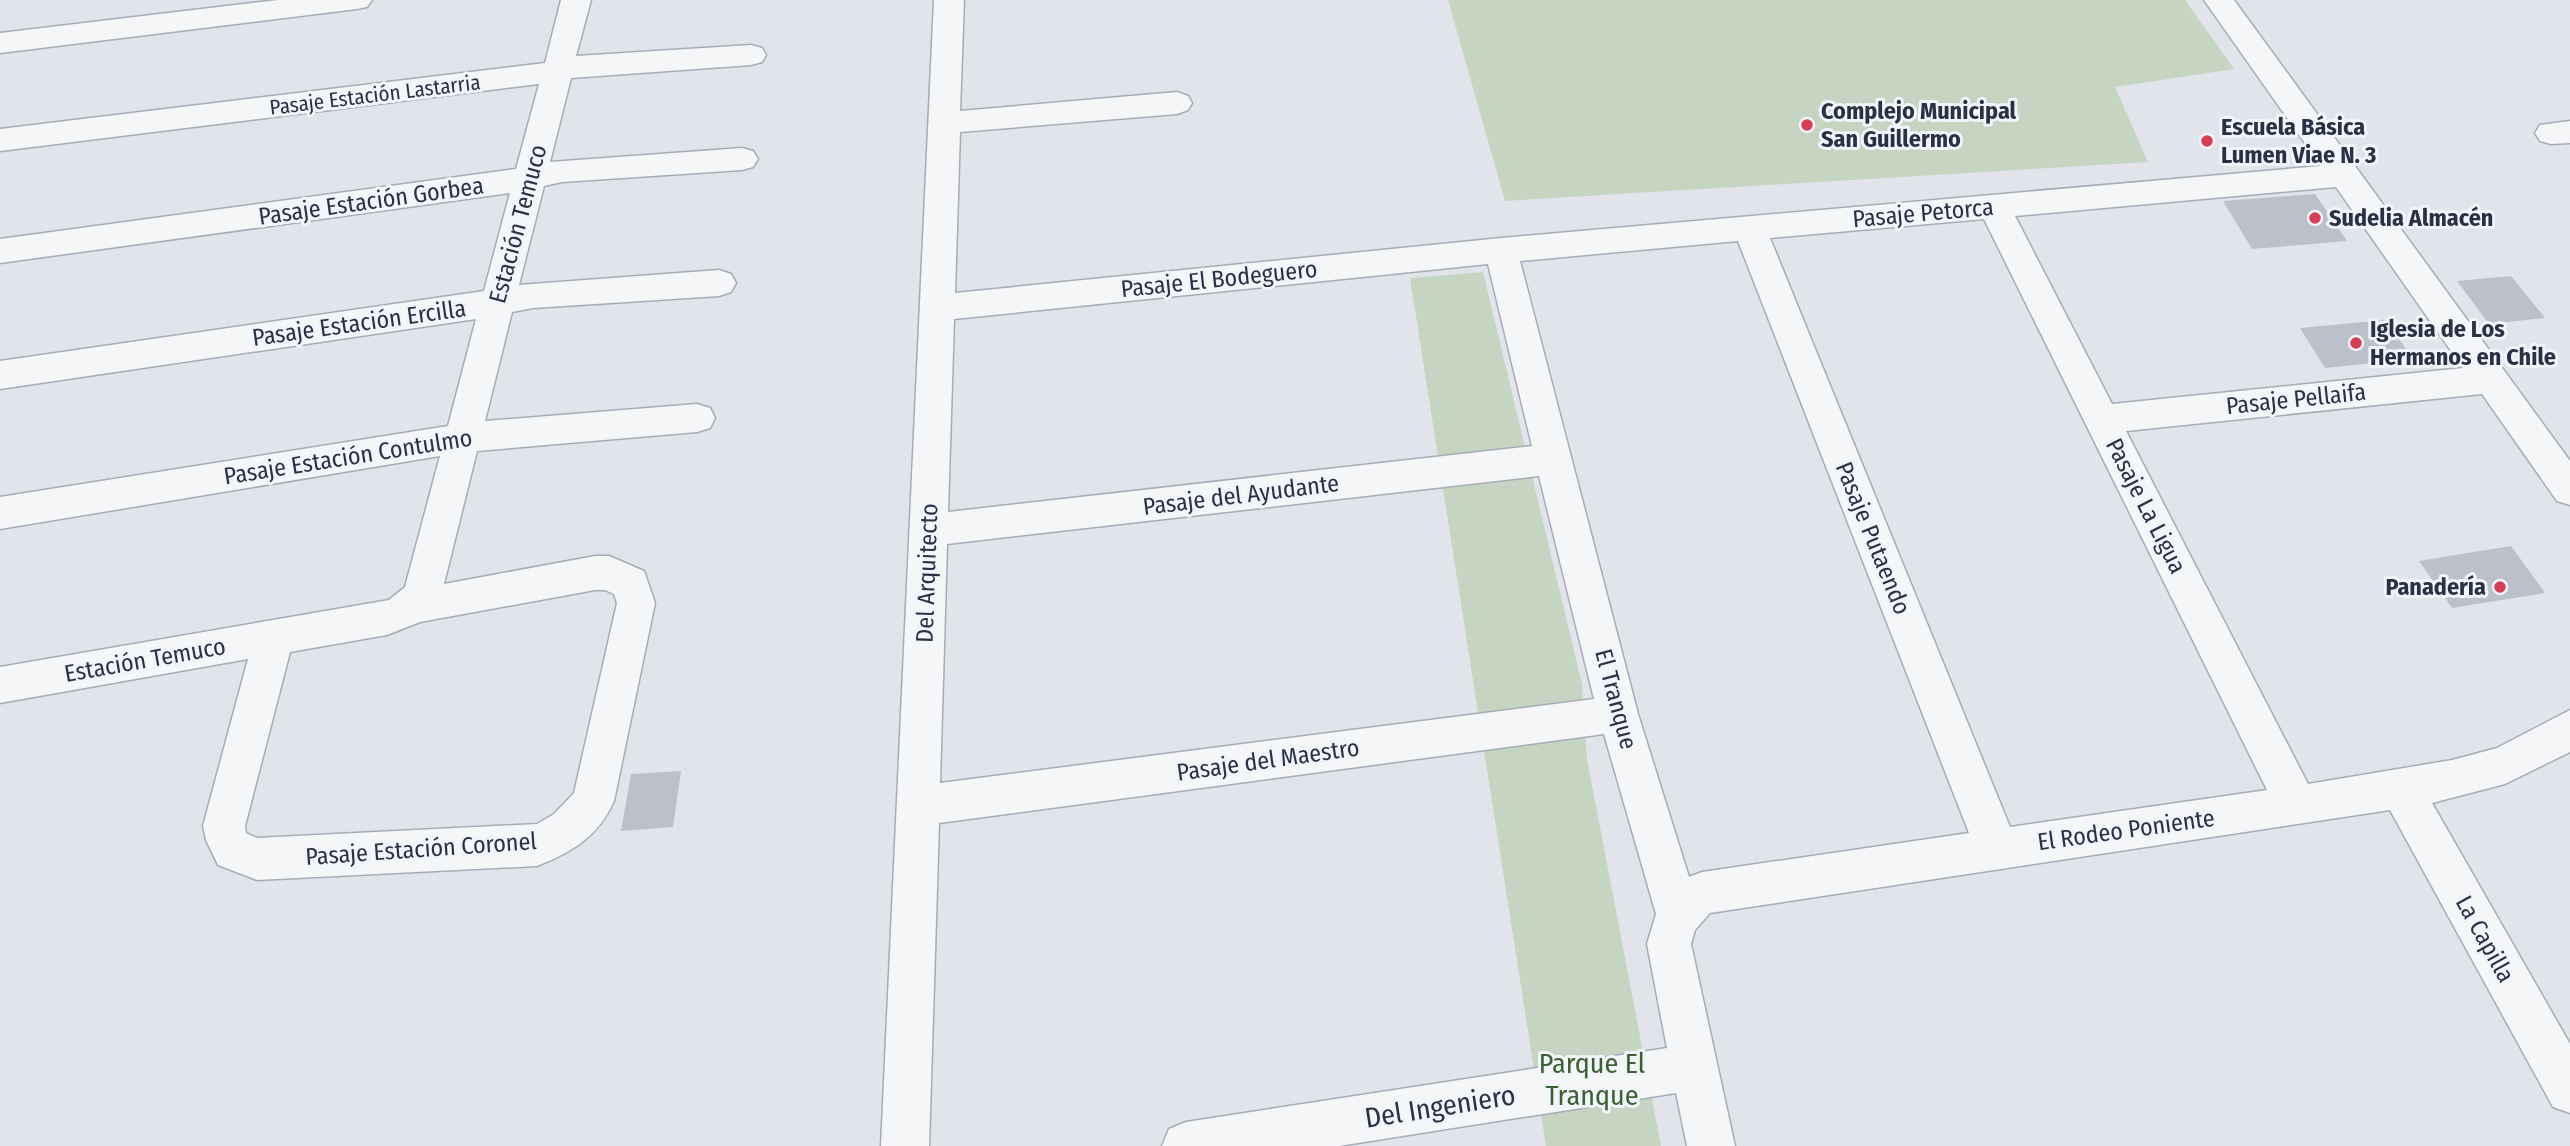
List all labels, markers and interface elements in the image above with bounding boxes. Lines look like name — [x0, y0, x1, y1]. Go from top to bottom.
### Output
street label: Pasaje Estación Lastarria — [268, 69, 482, 121]
place label: Complejo Municipal San Guillermo — [1821, 97, 2017, 153]
place label: Escuela Básica Lumen Viae N. 3 — [2221, 113, 2376, 169]
marker: Complejo Municipal San Guillermo — [1799, 117, 1815, 133]
marker: Escuela Básica Lumen Viae N. 3 — [2199, 133, 2215, 149]
street label: Estación Temuco — [483, 142, 553, 306]
street label: Pasaje Estación Gorbea — [257, 171, 485, 231]
street label: Pasaje Petorca — [1851, 193, 1995, 233]
place label: Sudelia Almacén — [2329, 204, 2493, 232]
marker: Sudelia Almacén — [2307, 210, 2323, 226]
street label: Pasaje El Bodeguero — [1119, 255, 1319, 303]
street label: Pasaje Estación Ercilla — [250, 294, 468, 352]
place label: Iglesia de Los Hermanos en Chile — [2370, 315, 2556, 371]
marker: Iglesia de Los Hermanos en Chile — [2348, 335, 2364, 351]
street label: Pasaje Pellaifa — [2225, 378, 2367, 420]
street label: Pasaje Estación Contulmo — [222, 424, 474, 490]
street label: Pasaje La Ligua — [2100, 434, 2192, 578]
street label: Pasaje Putaendo — [1830, 458, 1916, 618]
street label: Pasaje del Ayudante — [1141, 469, 1341, 521]
street label: Del Arquitecto — [911, 503, 943, 643]
place label: Panadería — [2385, 573, 2486, 601]
marker: Panadería — [2492, 579, 2508, 595]
street label: Estación Temuco — [62, 632, 228, 688]
street label: El Tranque — [1589, 646, 1643, 752]
street label: Pasaje del Maestro — [1175, 733, 1361, 787]
street label: El Rodeo Poniente — [2036, 804, 2216, 856]
street label: Pasaje Estación Coronel — [305, 827, 537, 871]
street label: La Capilla — [2450, 891, 2520, 987]
park label: Parque El Tranque — [1539, 1047, 1645, 1112]
street label: Del Ingeniero — [1362, 1078, 1518, 1135]

